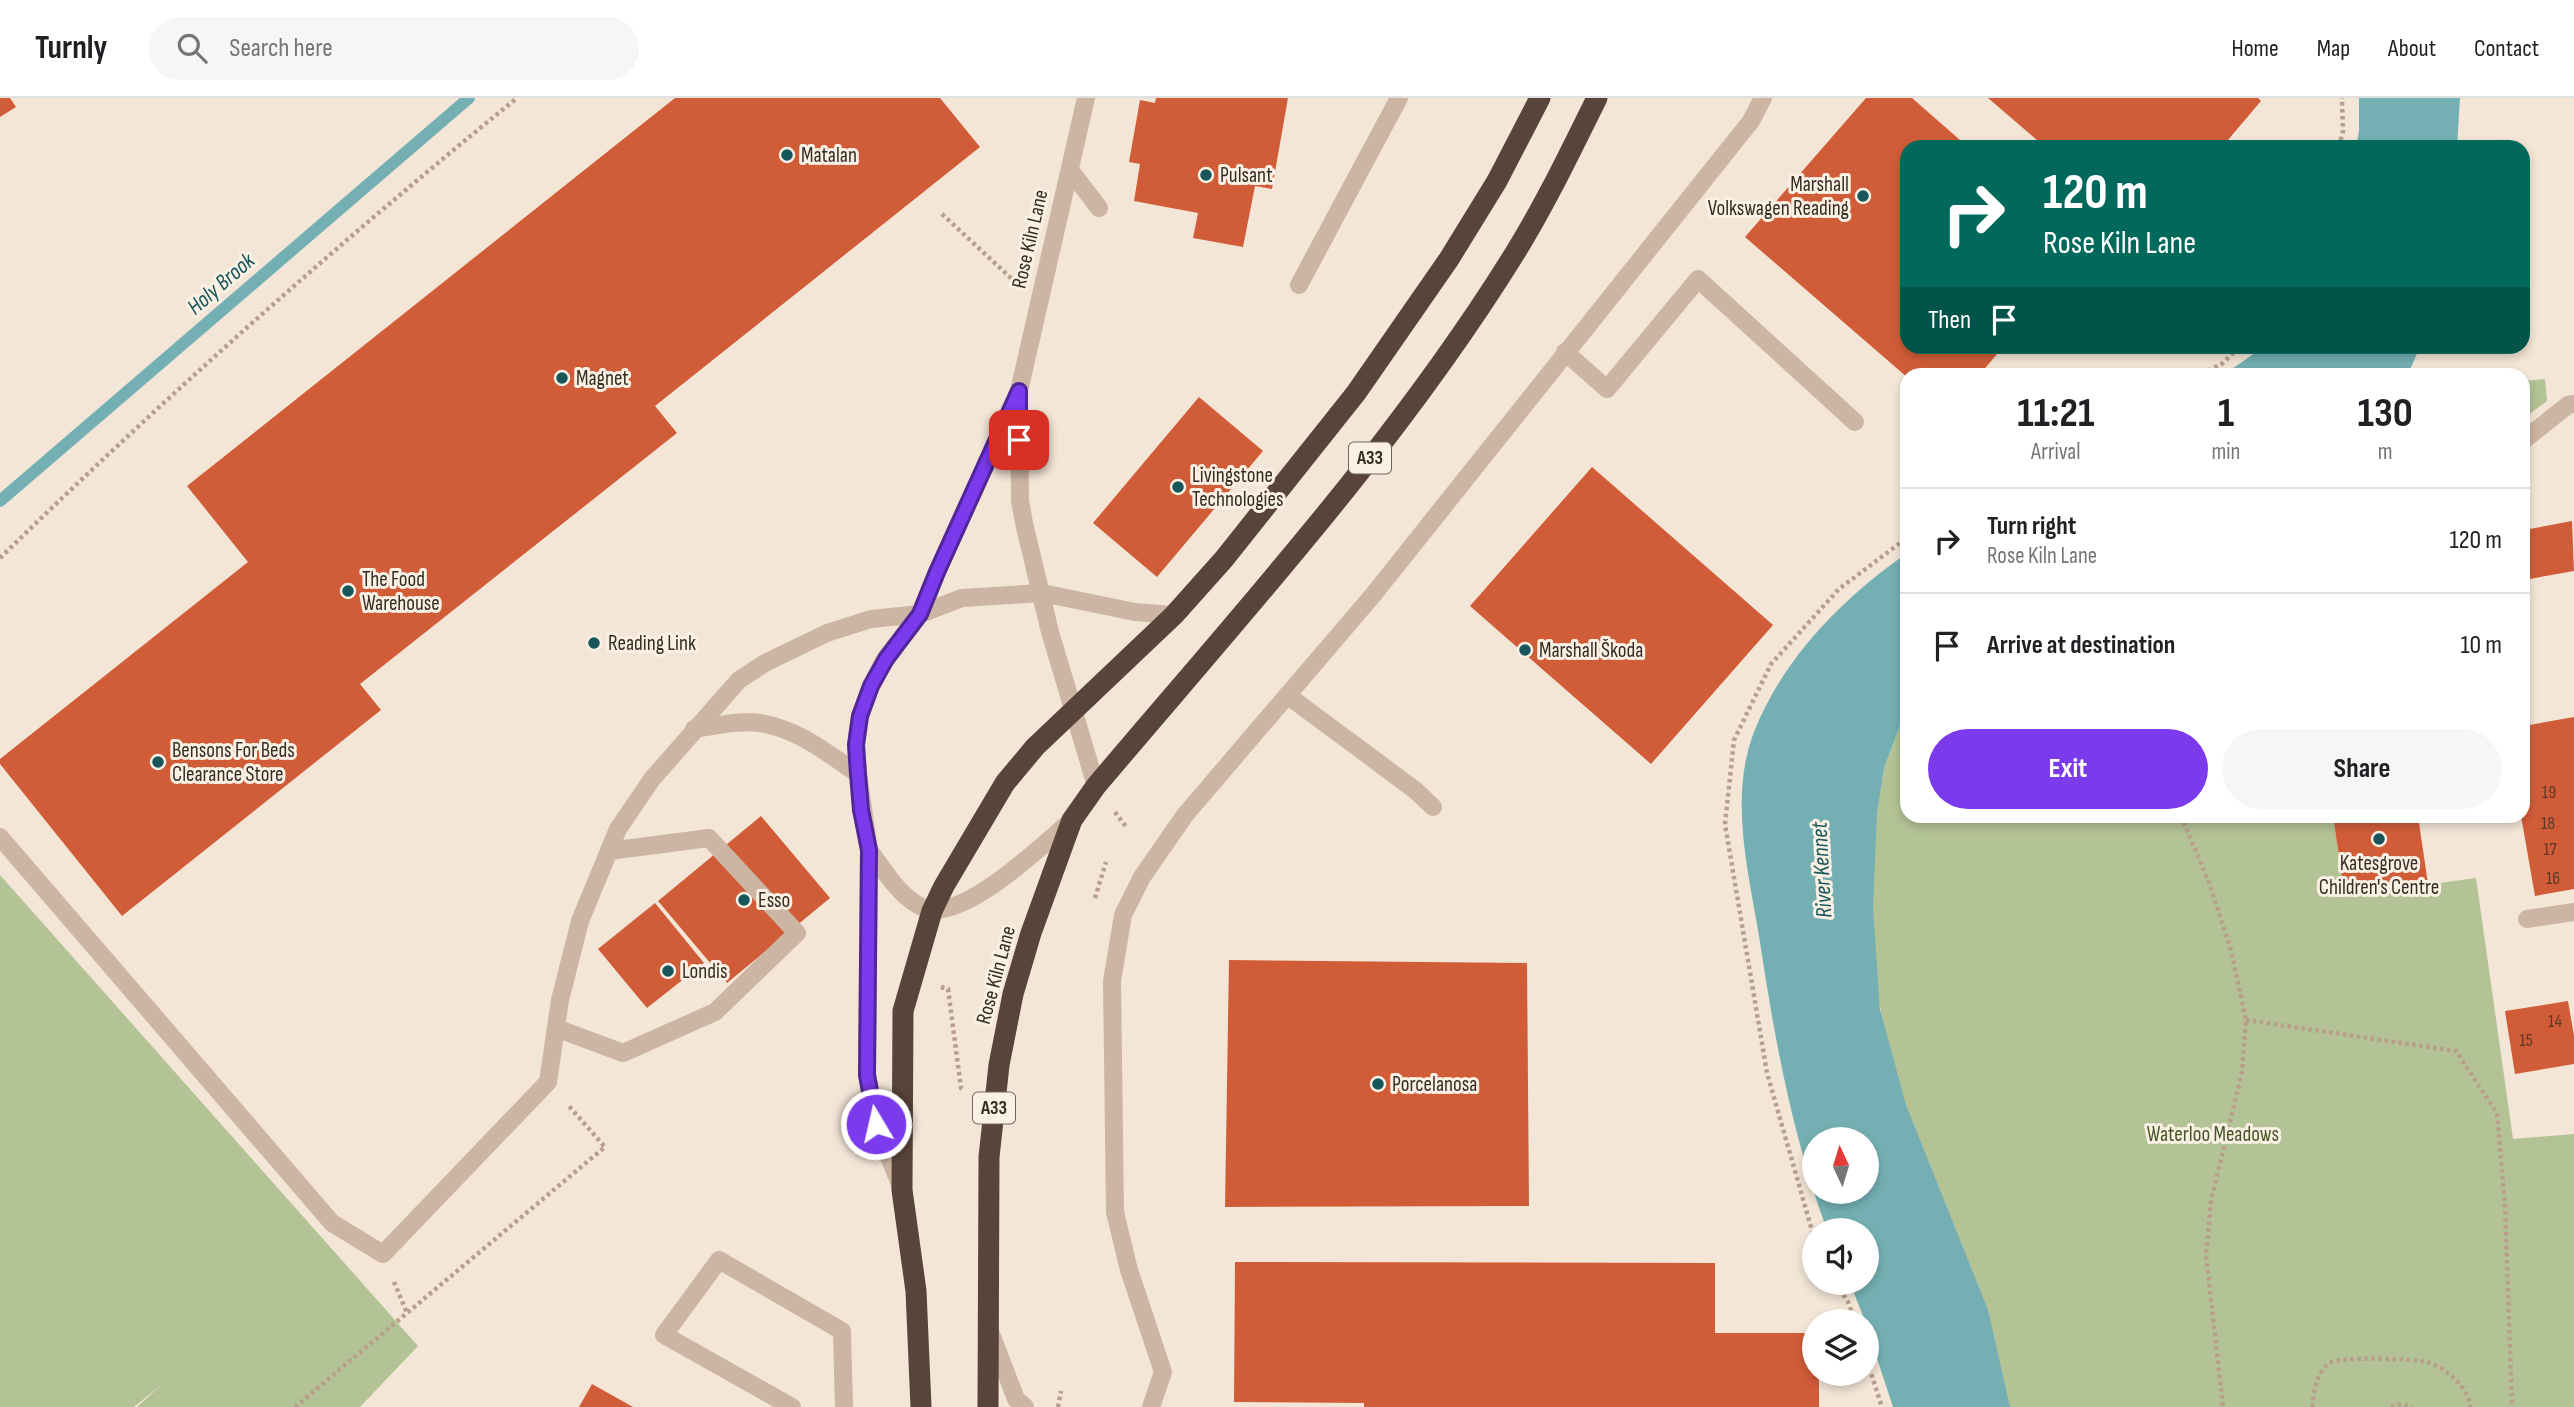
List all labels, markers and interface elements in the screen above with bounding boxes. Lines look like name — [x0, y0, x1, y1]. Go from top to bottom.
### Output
search box — [149, 17, 639, 80]
text: Turnly — [35, 28, 107, 68]
icon: search — [173, 29, 211, 67]
text: Search here — [229, 33, 333, 64]
text: Home — [2231, 34, 2279, 63]
text: Map — [2317, 34, 2350, 63]
text: About — [2388, 34, 2436, 63]
text: Contact — [2474, 34, 2539, 63]
place label: Matalan — [801, 143, 857, 168]
marker: Matalan — [779, 147, 795, 163]
place label: Pulsant — [1220, 163, 1273, 188]
text: 120 m — [2043, 164, 2148, 223]
marker: Pulsant — [1198, 167, 1214, 183]
icon: right — [1928, 168, 2019, 259]
place label: Marshall Volkswagen Reading — [1708, 172, 1849, 221]
street label: Rose Kiln Lane — [1007, 187, 1053, 291]
marker: Marshall Volkswagen Reading — [1855, 188, 1871, 204]
text: Rose Kiln Lane — [2043, 224, 2196, 263]
water label: Holy Brook — [181, 246, 262, 321]
icon: arrive — [1985, 301, 2023, 339]
text: Then — [1928, 305, 1971, 336]
place label: Magnet — [576, 366, 629, 391]
marker: Magnet — [554, 370, 570, 386]
text: 11:21 — [2017, 388, 2094, 439]
text: 1 — [2218, 388, 2234, 439]
text: 130 — [2358, 388, 2413, 439]
pin — [989, 410, 1049, 470]
icon: arrive — [1000, 421, 1038, 459]
text: Arrival — [2031, 438, 2080, 466]
text: min — [2212, 438, 2240, 466]
text: m — [2378, 438, 2393, 466]
road number: A33 — [1349, 442, 1391, 474]
place label: Livingstone Technologies — [1192, 463, 1284, 512]
marker: Livingstone Technologies — [1170, 479, 1186, 495]
text: Turn right — [1987, 511, 2076, 542]
icon: right — [1928, 522, 1966, 560]
text: 120 m — [2449, 525, 2502, 556]
text: Rose Kiln Lane — [1987, 542, 2097, 570]
place label: The Food Warehouse — [362, 567, 440, 616]
marker: The Food Warehouse — [340, 583, 356, 599]
icon: arrive — [1928, 627, 1966, 665]
text: Arrive at destination — [1987, 630, 2175, 661]
text: 10 m — [2460, 630, 2502, 661]
place label: Reading Link — [608, 631, 696, 656]
marker: Reading Link — [586, 635, 602, 651]
place label: Marshall Škoda — [1539, 638, 1643, 663]
marker: Marshall Škoda — [1517, 642, 1533, 658]
button: Exit — [1928, 729, 2208, 809]
button: Share — [2222, 729, 2502, 809]
place label: Bensons For Beds Clearance Store — [172, 738, 295, 787]
marker: Bensons For Beds Clearance Store — [150, 754, 166, 770]
house number: 19 — [2542, 782, 2556, 803]
house number: 18 — [2541, 813, 2555, 834]
water label: River Kennet — [1805, 820, 1838, 919]
marker: Katesgrove Children's Centre — [2371, 831, 2387, 847]
house number: 17 — [2543, 839, 2558, 860]
place label: Katesgrove Children's Centre — [2319, 851, 2439, 900]
house number: 16 — [2546, 868, 2560, 889]
place label: Esso — [758, 888, 790, 913]
marker: Esso — [736, 892, 752, 908]
street label: Rose Kiln Lane — [971, 923, 1021, 1027]
place label: Londis — [682, 959, 727, 984]
marker: Londis — [660, 963, 676, 979]
house number: 14 — [2548, 1011, 2562, 1032]
house number: 15 — [2519, 1030, 2533, 1051]
place label: Porcelanosa — [1392, 1072, 1477, 1097]
marker: Porcelanosa — [1370, 1076, 1386, 1092]
position arrow — [839, 1087, 913, 1161]
road number: A33 — [973, 1092, 1015, 1124]
park label: Waterloo Meadows — [2147, 1122, 2279, 1147]
north arrow — [1802, 1127, 1880, 1204]
map controls — [1802, 1127, 1879, 1386]
button: sound — [1802, 1218, 1879, 1295]
button: layers — [1802, 1309, 1879, 1386]

